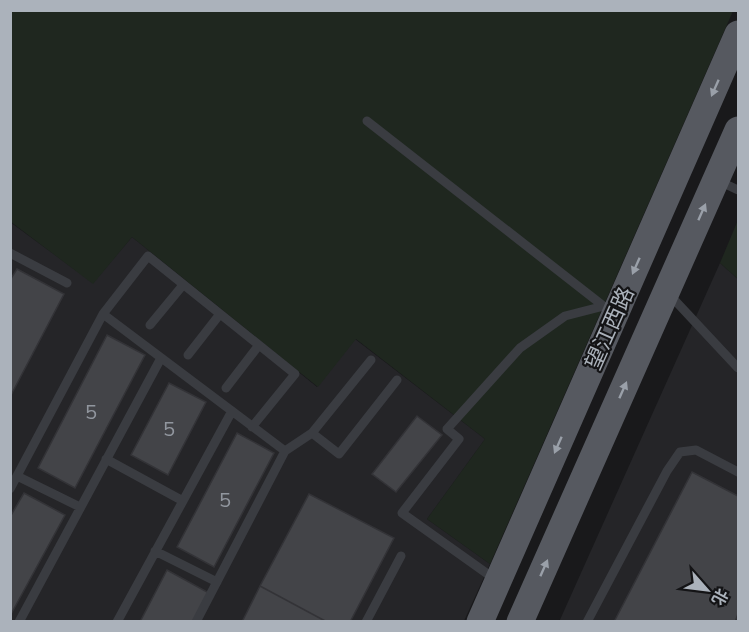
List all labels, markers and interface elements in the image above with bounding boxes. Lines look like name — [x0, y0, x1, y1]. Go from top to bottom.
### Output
one-way arrow — [710, 79, 719, 97]
one-way arrow — [698, 203, 707, 220]
one-way arrow — [632, 258, 641, 275]
street label: 望江西路 — [578, 282, 640, 374]
one-way arrow — [618, 380, 628, 398]
house number: 5 — [85, 399, 97, 424]
house number: 5 — [163, 416, 175, 441]
one-way arrow — [553, 436, 562, 454]
house number: 5 — [219, 487, 231, 512]
one-way arrow — [540, 559, 549, 577]
north arrow — [677, 560, 737, 620]
text: 北 — [708, 585, 733, 609]

